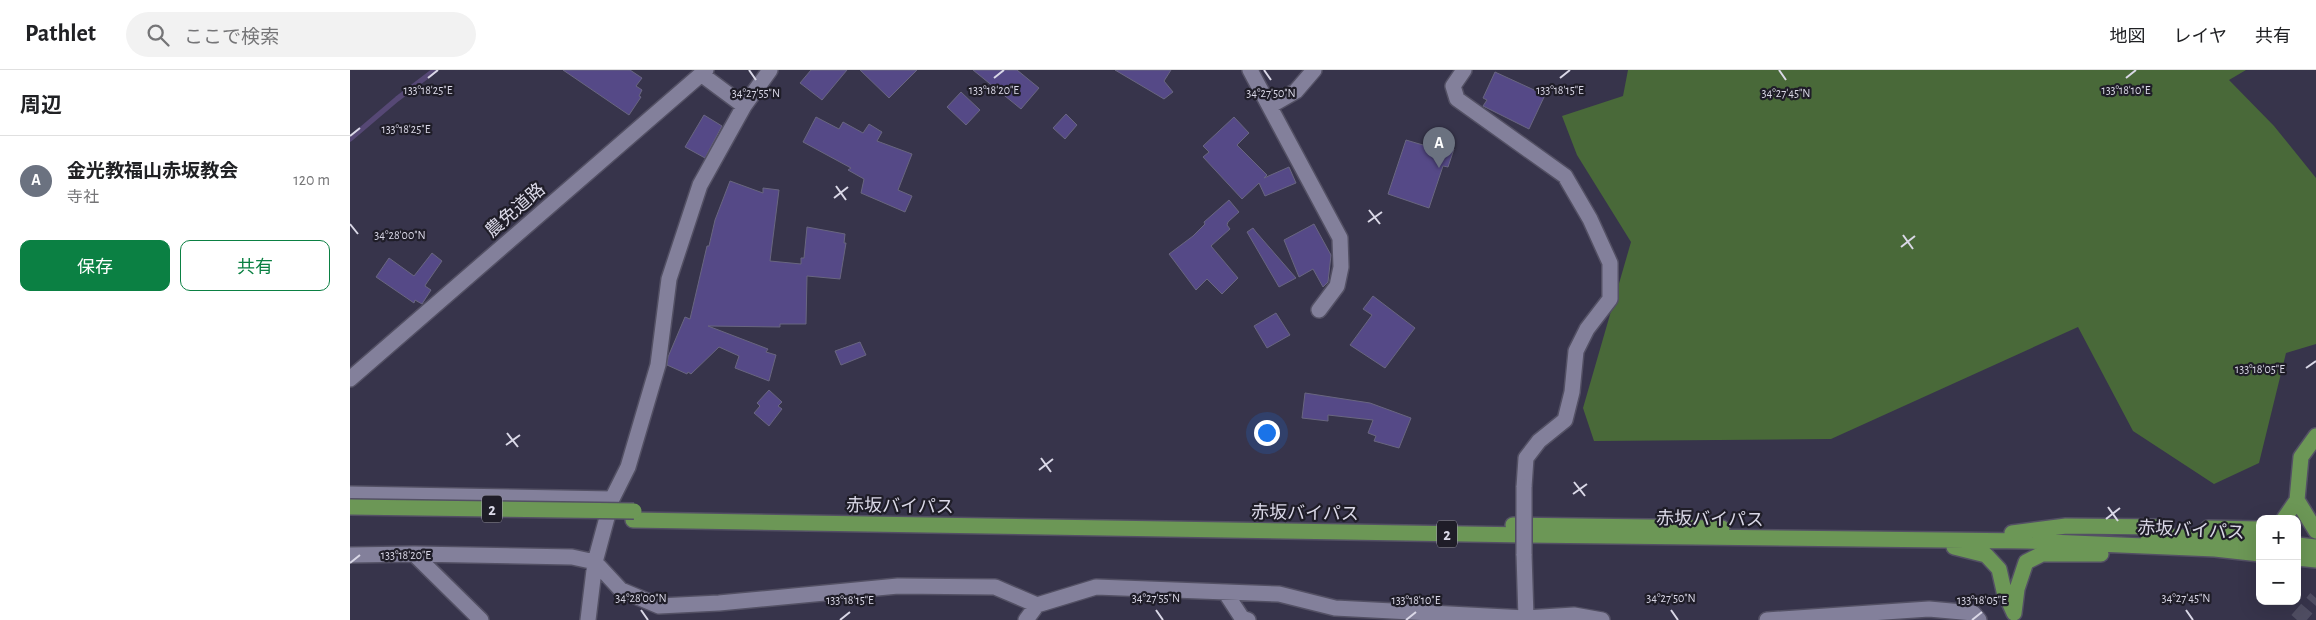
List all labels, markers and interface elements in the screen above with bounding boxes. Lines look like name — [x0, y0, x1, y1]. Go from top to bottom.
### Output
search box — [126, 12, 476, 57]
icon: search — [144, 21, 172, 49]
text: Pathlet — [25, 22, 96, 46]
text: ここで検索 — [184, 28, 279, 47]
text: 地図 — [2110, 28, 2146, 46]
text: レイヤ — [2174, 28, 2227, 46]
text: 共有 — [2255, 28, 2291, 46]
text: 133°18'25"E — [404, 84, 453, 96]
text: 133°18'20"E — [969, 84, 1019, 96]
text: 133°18'15"E — [1536, 84, 1584, 96]
text: 133°18'10"E — [2102, 84, 2151, 96]
text: 34°27'55"N — [732, 87, 780, 99]
text: 34°27'50"N — [1246, 87, 1296, 99]
text: 34°27'45"N — [1761, 87, 1811, 99]
text: 周辺 — [20, 95, 62, 116]
text: 133°18'25"E — [382, 123, 431, 135]
pin: A — [1423, 127, 1455, 168]
text: 金光教福山赤坂教会 — [67, 162, 238, 181]
text: A — [31, 172, 41, 188]
text: 120 m — [293, 172, 330, 188]
street label: 農免道路 — [481, 179, 549, 241]
text: 寺社 — [67, 189, 99, 205]
text: 34°28'00"N — [374, 229, 426, 241]
button: 保存 — [20, 240, 170, 291]
button: 共有 — [180, 240, 330, 291]
text: 133°18'05"E — [2235, 363, 2285, 375]
your location — [1254, 420, 1280, 446]
road number: 2 — [482, 496, 502, 522]
street label: 赤坂バイパス — [846, 496, 954, 517]
street label: 赤坂バイパス — [1251, 503, 1359, 524]
street label: 赤坂バイパス — [1656, 509, 1764, 530]
map controls — [2256, 515, 2301, 605]
button: + — [2256, 515, 2301, 560]
street label: 赤坂バイパス — [2137, 518, 2245, 543]
road number: 2 — [1437, 520, 1457, 548]
text: 133°18'20"E — [381, 549, 431, 561]
button: − — [2256, 560, 2301, 605]
text: 34°28'00"N — [615, 592, 667, 604]
text: 34°27'55"N — [1132, 592, 1180, 604]
text: 34°27'50"N — [1646, 592, 1696, 604]
text: 34°27'45"N — [2161, 592, 2211, 604]
text: 133°18'15"E — [826, 594, 874, 606]
text: 133°18'10"E — [1392, 594, 1441, 606]
text: 133°18'05"E — [1957, 594, 2007, 606]

